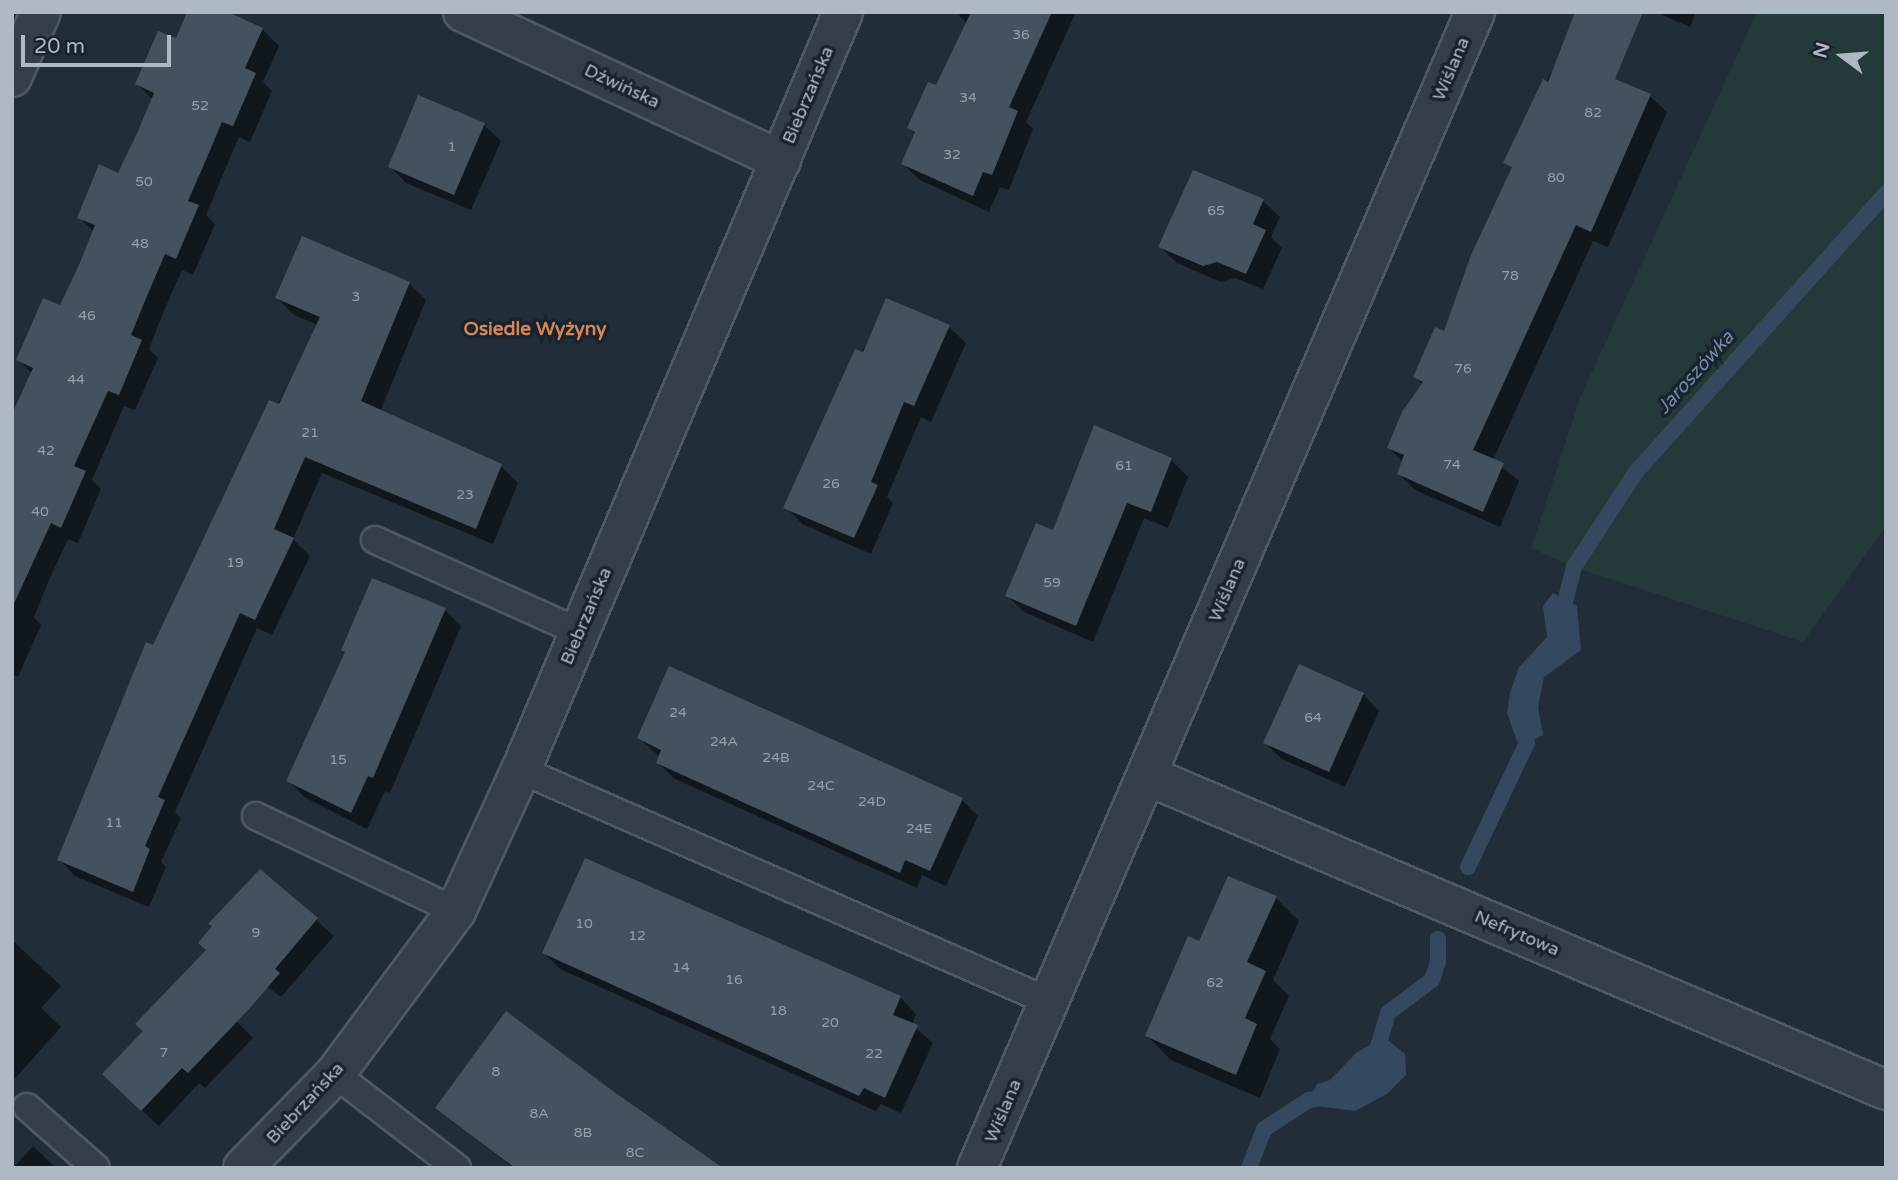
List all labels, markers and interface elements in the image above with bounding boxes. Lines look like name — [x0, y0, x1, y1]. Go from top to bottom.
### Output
scale bar — [24, 21, 175, 65]
north arrow — [1807, 21, 1877, 91]
house number: 36 — [1012, 27, 1030, 43]
text: 20 m — [34, 34, 85, 59]
street label: Wiślana — [1428, 34, 1474, 104]
text: N — [1809, 40, 1834, 61]
street label: Biebrzańska — [778, 43, 838, 147]
street label: Dźwińska — [581, 59, 663, 113]
house number: 34 — [959, 90, 977, 106]
house number: 52 — [191, 98, 209, 114]
house number: 82 — [1584, 105, 1602, 121]
house number: 1 — [448, 139, 456, 155]
house number: 32 — [943, 147, 961, 163]
house number: 80 — [1547, 170, 1565, 186]
house number: 50 — [135, 174, 153, 190]
house number: 65 — [1207, 203, 1225, 219]
house number: 48 — [131, 236, 149, 252]
house number: 78 — [1501, 268, 1519, 284]
house number: 3 — [352, 289, 360, 305]
house number: 46 — [78, 308, 96, 324]
district label: Osiedle Wyżyny — [464, 319, 606, 341]
water label: Jaroszówka — [1653, 327, 1739, 419]
house number: 76 — [1454, 361, 1472, 377]
house number: 44 — [67, 372, 85, 388]
house number: 21 — [301, 425, 319, 441]
house number: 42 — [37, 443, 55, 459]
house number: 74 — [1443, 457, 1461, 473]
house number: 61 — [1115, 458, 1133, 474]
house number: 26 — [822, 476, 840, 492]
house number: 23 — [456, 487, 474, 503]
house number: 40 — [31, 504, 49, 520]
house number: 19 — [226, 555, 244, 571]
street label: Wiślana — [1204, 555, 1250, 625]
street label: Biebrzańska — [556, 564, 616, 668]
house number: 59 — [1043, 575, 1061, 591]
house number: 24 — [669, 705, 687, 721]
house number: 64 — [1304, 710, 1322, 726]
house number: 24A — [710, 734, 738, 750]
house number: 24B — [762, 750, 790, 766]
house number: 15 — [329, 752, 347, 768]
house number: 24C — [807, 778, 835, 794]
house number: 24D — [858, 794, 886, 810]
house number: 11 — [105, 815, 123, 831]
house number: 24E — [906, 821, 932, 837]
street label: Nefrytowa — [1471, 905, 1563, 961]
house number: 10 — [575, 916, 593, 932]
house number: 9 — [252, 925, 260, 941]
house number: 12 — [628, 928, 646, 944]
house number: 14 — [672, 960, 690, 976]
house number: 16 — [725, 972, 743, 988]
house number: 62 — [1206, 975, 1224, 991]
house number: 18 — [769, 1003, 787, 1019]
house number: 20 — [821, 1015, 839, 1031]
house number: 7 — [160, 1045, 168, 1061]
house number: 22 — [865, 1046, 883, 1062]
street label: Biebrzańska — [262, 1058, 348, 1148]
house number: 8 — [492, 1064, 500, 1080]
street label: Wiślana — [980, 1076, 1026, 1146]
house number: 8A — [529, 1106, 549, 1122]
house number: 8B — [574, 1125, 592, 1141]
house number: 8C — [626, 1145, 644, 1161]

